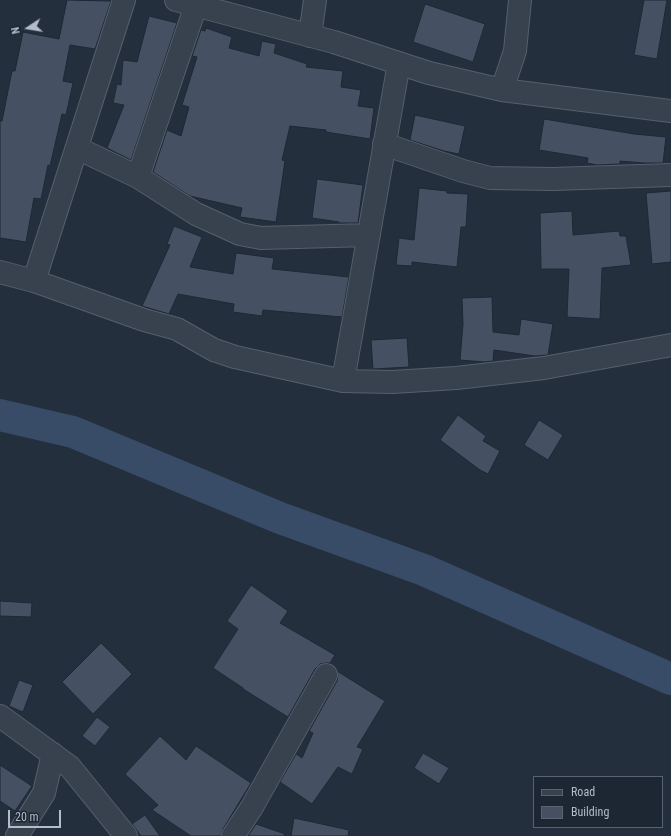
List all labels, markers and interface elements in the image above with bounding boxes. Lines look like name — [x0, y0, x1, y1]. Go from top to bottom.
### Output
north arrow — [8, 8, 48, 48]
text: N — [9, 26, 23, 35]
legend — [533, 776, 663, 828]
text: Road — [571, 785, 595, 799]
scale bar — [10, 802, 63, 828]
text: Building — [571, 805, 609, 819]
text: 20 m — [15, 810, 39, 824]

